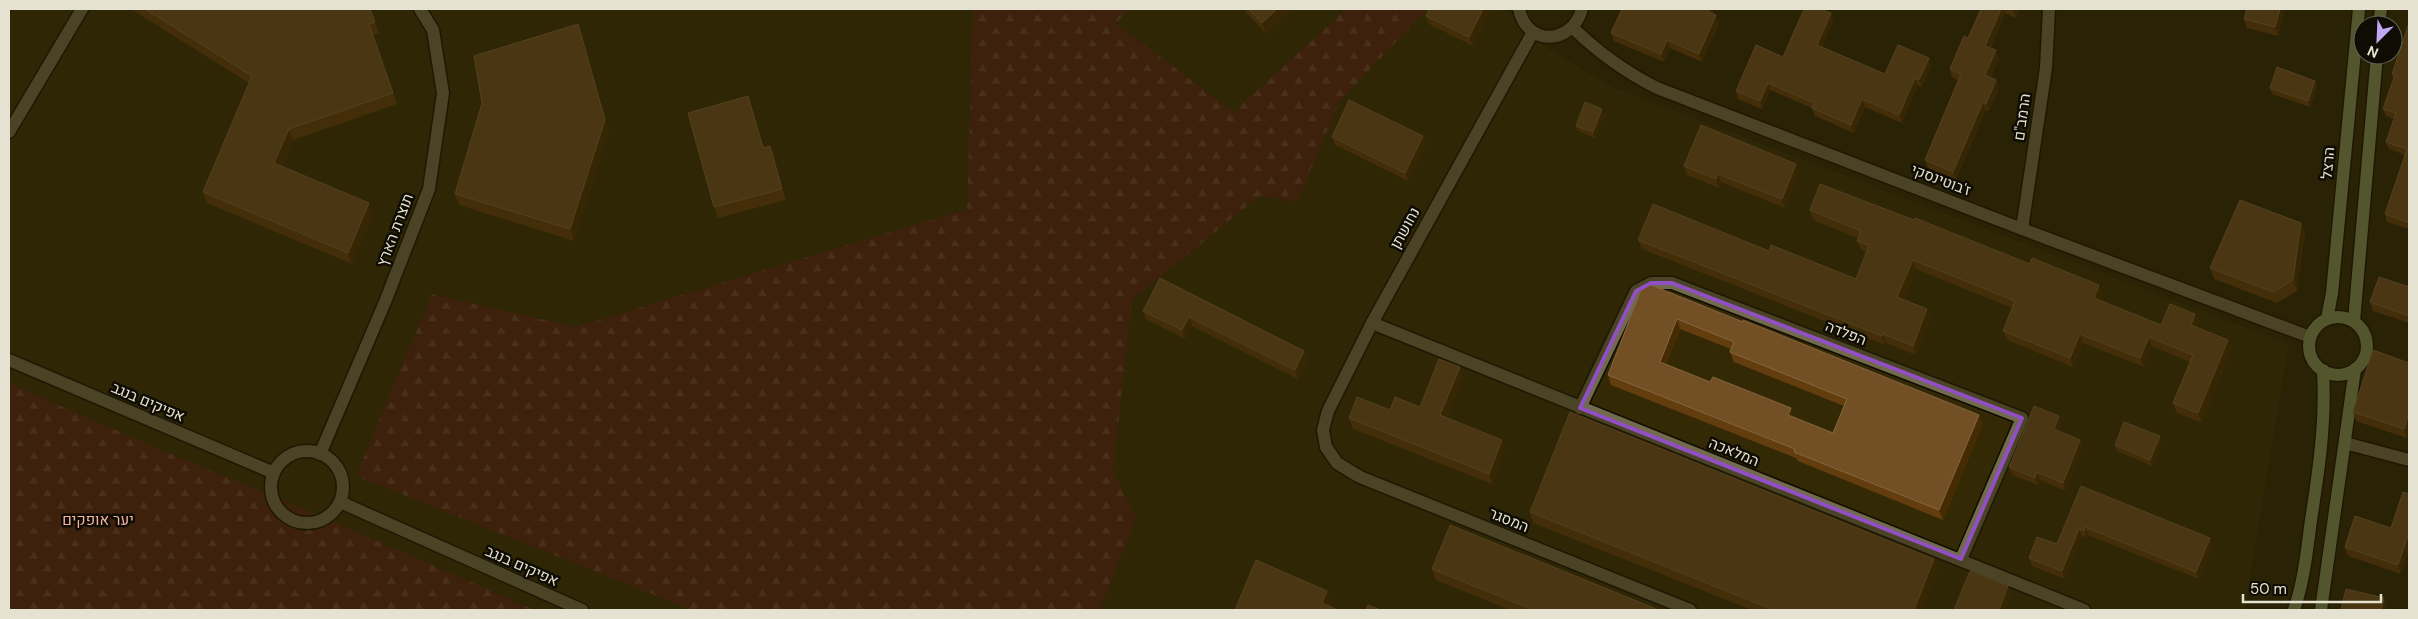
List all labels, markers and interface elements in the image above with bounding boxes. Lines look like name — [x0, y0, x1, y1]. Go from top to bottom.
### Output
north arrow — [2353, 15, 2403, 65]
text: N — [2364, 42, 2381, 62]
street label: הרמב"ם — [2009, 92, 2035, 142]
street label: הרצל — [2317, 146, 2339, 180]
street label: ז'בוטינסקי — [1908, 159, 1974, 201]
street label: תוצרת הארץ — [372, 191, 418, 269]
street label: נחושתן — [1385, 204, 1425, 252]
street label: הפלדה — [1823, 316, 1869, 350]
street label: אפיקים בנגב — [108, 378, 188, 426]
street label: המלאכה — [1706, 433, 1762, 471]
street label: המסגר — [1486, 503, 1532, 537]
park label: יער אופקים — [62, 510, 134, 530]
street label: אפיקים בנגב — [482, 541, 562, 591]
scale bar — [2243, 572, 2380, 604]
text: 50 m — [2250, 579, 2287, 599]

